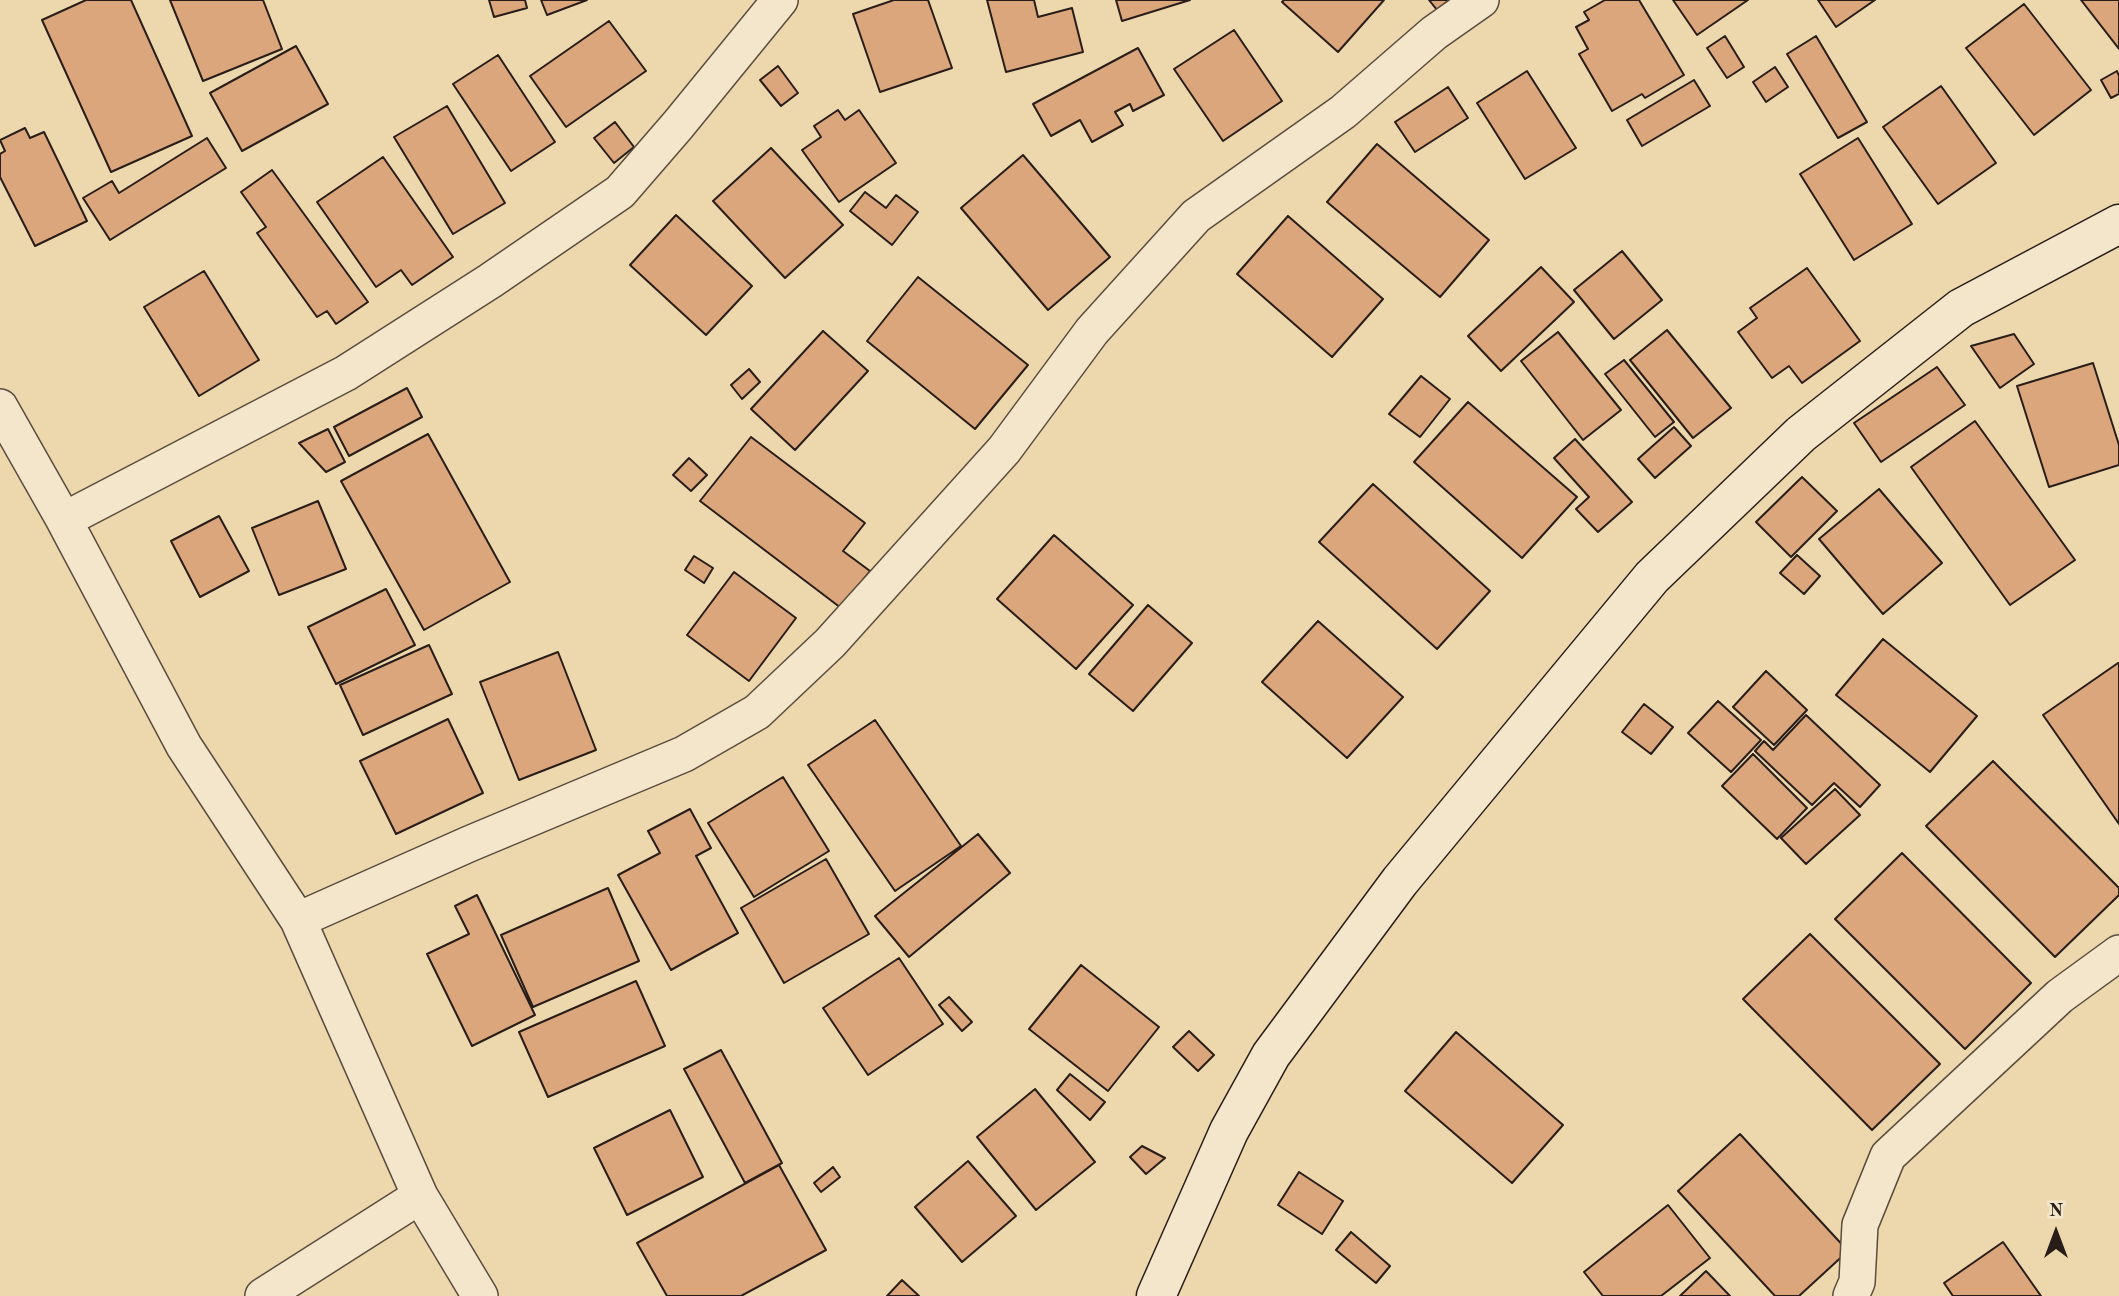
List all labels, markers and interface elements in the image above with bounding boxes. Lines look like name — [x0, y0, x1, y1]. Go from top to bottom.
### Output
north arrow — [2021, 1198, 2091, 1268]
text: N — [2049, 1202, 2063, 1221]

